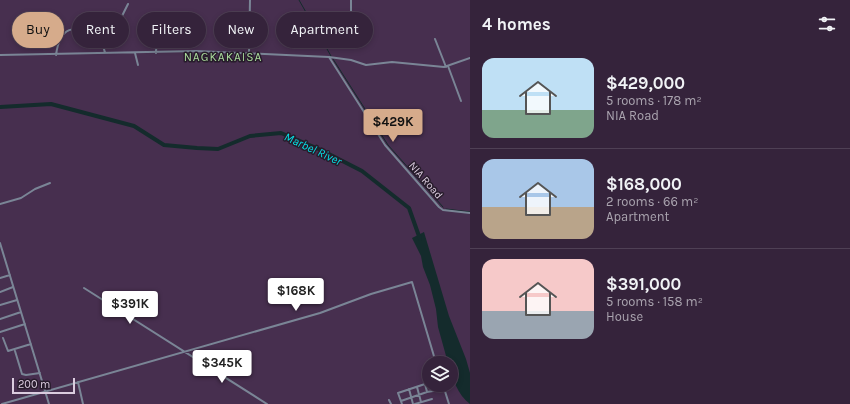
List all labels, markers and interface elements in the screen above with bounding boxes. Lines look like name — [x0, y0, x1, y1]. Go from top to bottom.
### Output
chip: Buy — [12, 12, 64, 48]
chip: Rent — [72, 12, 129, 48]
chip: Filters — [137, 12, 206, 48]
chip: New — [214, 12, 268, 48]
chip: Apartment — [276, 12, 373, 48]
icon: filters — [816, 13, 838, 35]
text: 4 homes — [482, 14, 551, 34]
district label: NAGKAKAISA — [184, 50, 262, 64]
text: $429,000 — [606, 73, 685, 93]
icon: home — [514, 74, 562, 122]
text: 5 rooms · 178 m² — [606, 93, 702, 108]
text: NIA Road — [606, 108, 659, 123]
pin: $429K — [365, 109, 421, 143]
text: $429K — [373, 114, 414, 129]
water label: Marbel River — [282, 130, 345, 169]
street label: NIA Road — [406, 159, 445, 202]
text: $168,000 — [606, 174, 682, 194]
icon: home — [514, 175, 562, 223]
text: 2 rooms · 66 m² — [606, 194, 698, 209]
text: Apartment — [606, 209, 669, 224]
text: $391,000 — [606, 274, 681, 294]
icon: home — [514, 275, 562, 323]
pin: $168K — [268, 278, 324, 312]
text: $168K — [277, 283, 315, 298]
pin: $391K — [102, 291, 158, 325]
text: 5 rooms · 158 m² — [606, 294, 703, 309]
text: $391K — [111, 296, 149, 311]
text: House — [606, 309, 643, 324]
pin: $345K — [194, 350, 250, 384]
text: $345K — [202, 355, 242, 370]
map controls — [422, 356, 458, 392]
button: layers — [422, 356, 458, 392]
scale bar — [12, 376, 75, 395]
text: 200 m — [18, 378, 50, 391]

